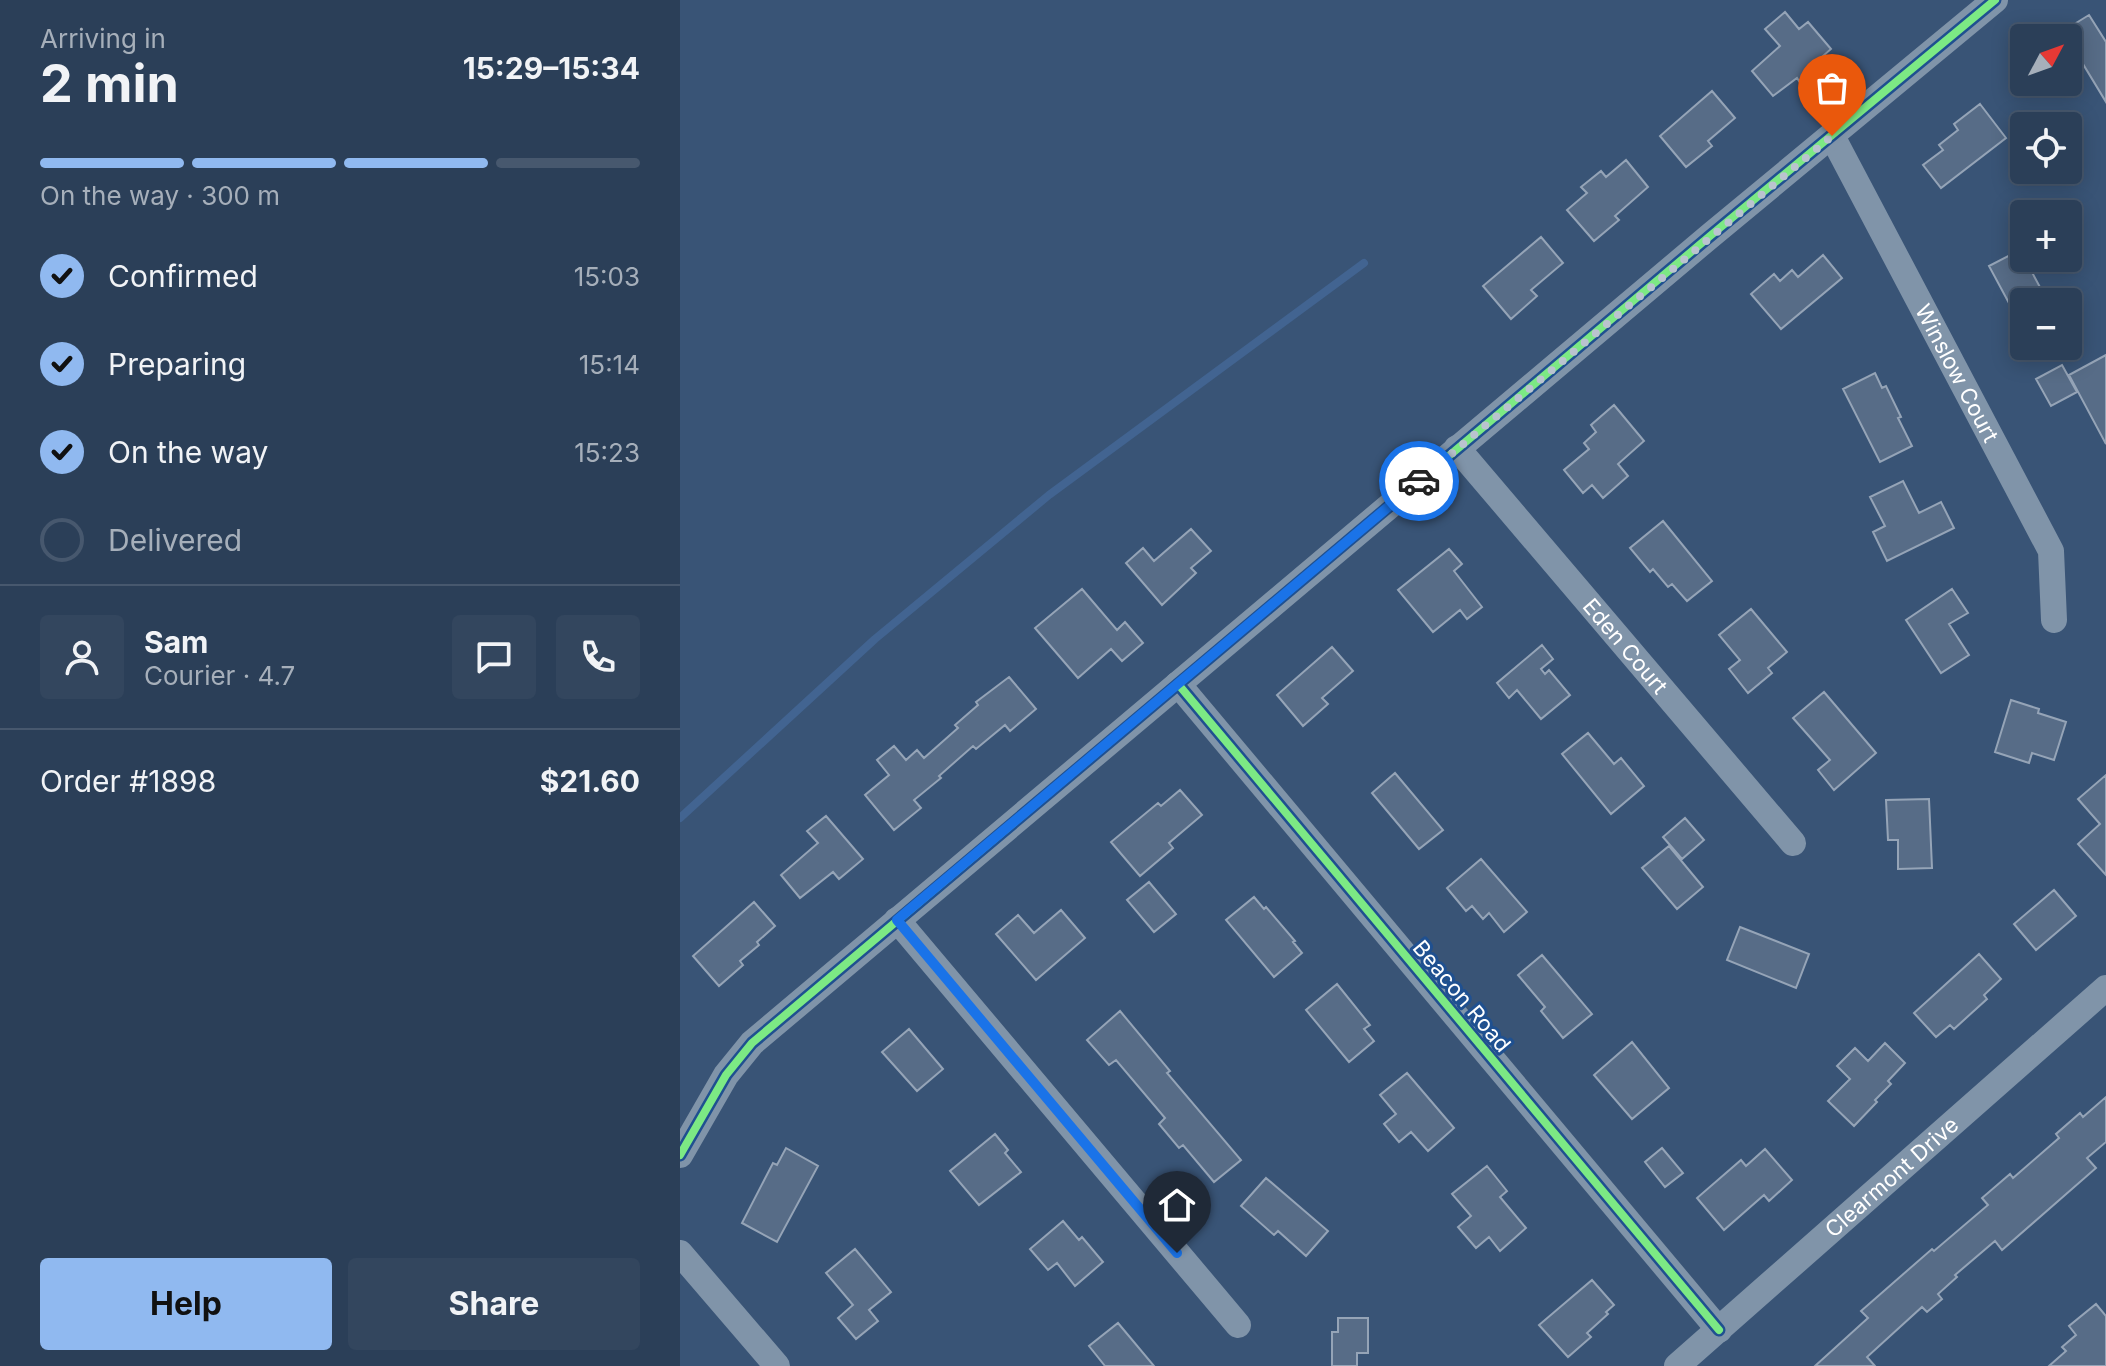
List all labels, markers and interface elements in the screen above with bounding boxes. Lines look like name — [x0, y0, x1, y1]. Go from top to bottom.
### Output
text: Arriving in — [40, 23, 166, 54]
north arrow — [2010, 24, 2082, 96]
map controls — [2010, 24, 2082, 360]
text: 15:29–15:34 — [463, 50, 640, 86]
text: 2 min — [40, 52, 179, 115]
pin — [1798, 54, 1866, 136]
icon: bag — [1810, 66, 1854, 110]
button: locate — [2010, 112, 2082, 184]
text: On the way · 300 m — [40, 180, 280, 211]
button: + — [2010, 200, 2082, 272]
icon: check — [40, 254, 84, 298]
text: Confirmed — [108, 258, 258, 294]
text: 15:03 — [574, 261, 640, 292]
button: − — [2010, 288, 2082, 360]
street label: Winslow Court — [1910, 300, 2004, 446]
icon: check — [40, 342, 84, 386]
text: Preparing — [108, 346, 246, 382]
text: 15:14 — [579, 349, 640, 380]
icon: check — [40, 430, 84, 474]
text: On the way — [108, 434, 268, 470]
text: 15:23 — [574, 437, 640, 468]
courier — [1379, 441, 1459, 521]
icon: car — [1397, 459, 1441, 503]
text: Delivered — [108, 522, 242, 558]
street label: Eden Court — [1578, 593, 1673, 699]
button: person — [40, 615, 124, 699]
button: chat — [452, 615, 536, 699]
button: phone — [556, 615, 640, 699]
text: Sam — [144, 624, 208, 660]
text: Courier · 4.7 — [144, 660, 295, 691]
text: Order #1898 — [40, 763, 216, 799]
text: $21.60 — [540, 763, 640, 799]
street label: Beacon Road — [1408, 935, 1516, 1057]
street label: Clearmont Drive — [1820, 1111, 1964, 1243]
pin — [1143, 1171, 1211, 1253]
icon: home — [1155, 1183, 1199, 1227]
button: Help — [40, 1258, 332, 1350]
button: Share — [348, 1258, 640, 1350]

